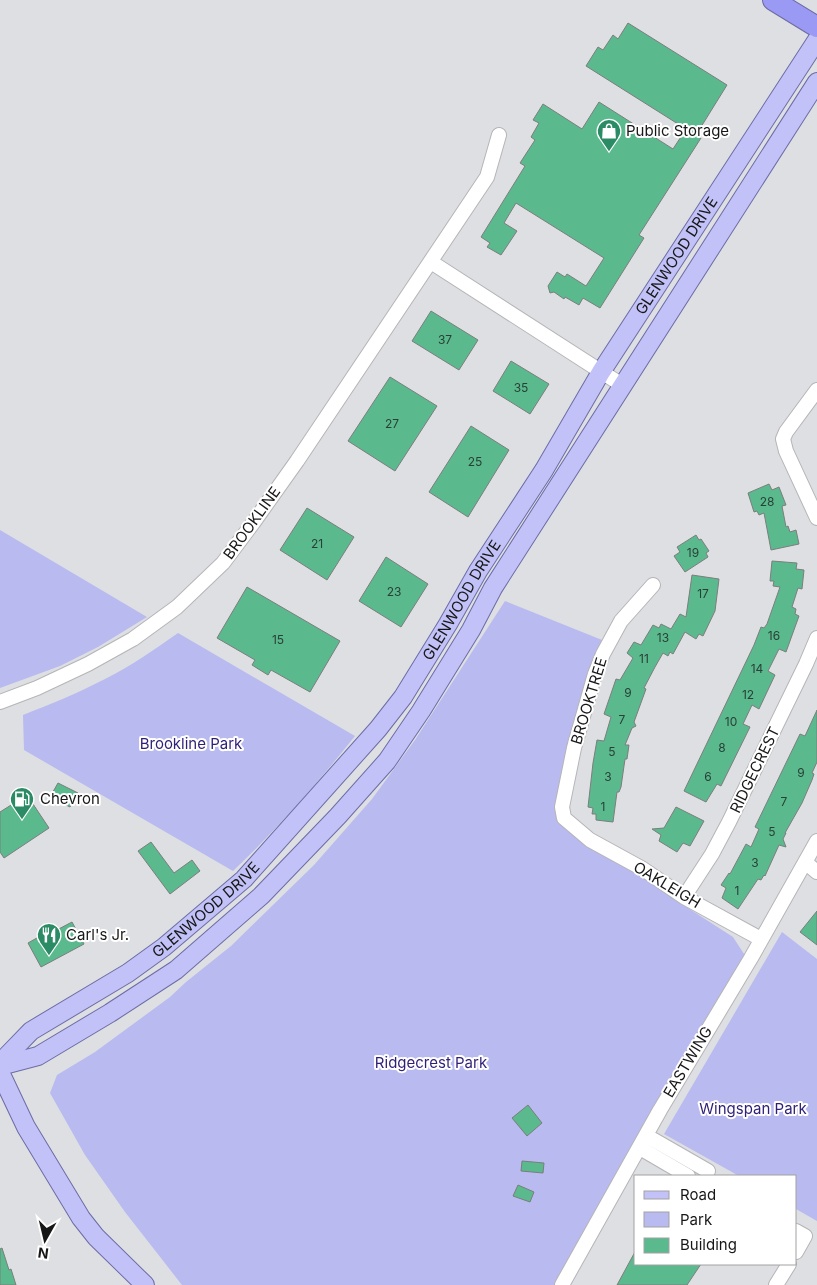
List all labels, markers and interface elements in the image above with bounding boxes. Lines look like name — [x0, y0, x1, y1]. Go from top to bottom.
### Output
shop icon: Public Storage — [596, 118, 622, 152]
place label: Public Storage — [626, 121, 729, 140]
street label: GLENWOOD DRIVE — [631, 193, 721, 318]
house number: 37 — [438, 332, 452, 347]
house number: 35 — [514, 380, 528, 395]
house number: 27 — [385, 416, 399, 431]
house number: 25 — [468, 454, 482, 469]
street label: BROOKLINE — [219, 483, 284, 563]
house number: 28 — [760, 494, 774, 509]
house number: 21 — [311, 536, 323, 551]
street label: GLENWOOD DRIVE — [418, 536, 505, 663]
house number: 19 — [687, 545, 699, 560]
house number: 23 — [387, 584, 401, 599]
house number: 17 — [697, 586, 709, 601]
house number: 16 — [768, 628, 780, 643]
house number: 13 — [657, 630, 669, 645]
house number: 15 — [272, 632, 284, 647]
house number: 11 — [639, 651, 649, 666]
street label: BROOKTREE — [566, 655, 611, 747]
house number: 14 — [751, 661, 764, 676]
house number: 9 — [624, 685, 632, 700]
house number: 12 — [742, 687, 754, 702]
house number: 7 — [619, 712, 626, 727]
house number: 10 — [725, 714, 737, 729]
street label: RIDGECREST — [725, 724, 784, 816]
park label: Brookline Park — [140, 734, 243, 753]
house number: 8 — [718, 740, 726, 755]
house number: 5 — [608, 744, 616, 759]
house number: 9 — [797, 765, 805, 780]
house number: 3 — [604, 769, 612, 784]
house number: 6 — [704, 769, 712, 784]
fuel station icon: Chevron — [9, 786, 35, 820]
place label: Chevron — [40, 789, 100, 808]
house number: 7 — [781, 794, 788, 809]
house number: 1 — [601, 799, 605, 814]
house number: 5 — [768, 824, 776, 839]
house number: 3 — [751, 855, 759, 870]
street label: OAKLEIGH — [630, 857, 704, 912]
street label: GLENWOOD DRIVE — [148, 858, 264, 962]
house number: 1 — [735, 883, 739, 898]
restaurant icon: Carl's Jr. — [36, 922, 62, 956]
place label: Carl's Jr. — [66, 925, 129, 944]
street label: EASTWING — [659, 1023, 716, 1101]
park label: Ridgecrest Park — [375, 1053, 488, 1072]
park label: Wingspan Park — [699, 1099, 807, 1118]
legend — [634, 1175, 797, 1265]
text: Road — [680, 1185, 716, 1204]
text: Park — [680, 1210, 713, 1229]
north arrow — [20, 1215, 70, 1265]
text: Building — [680, 1235, 737, 1254]
text: N — [37, 1244, 50, 1263]

